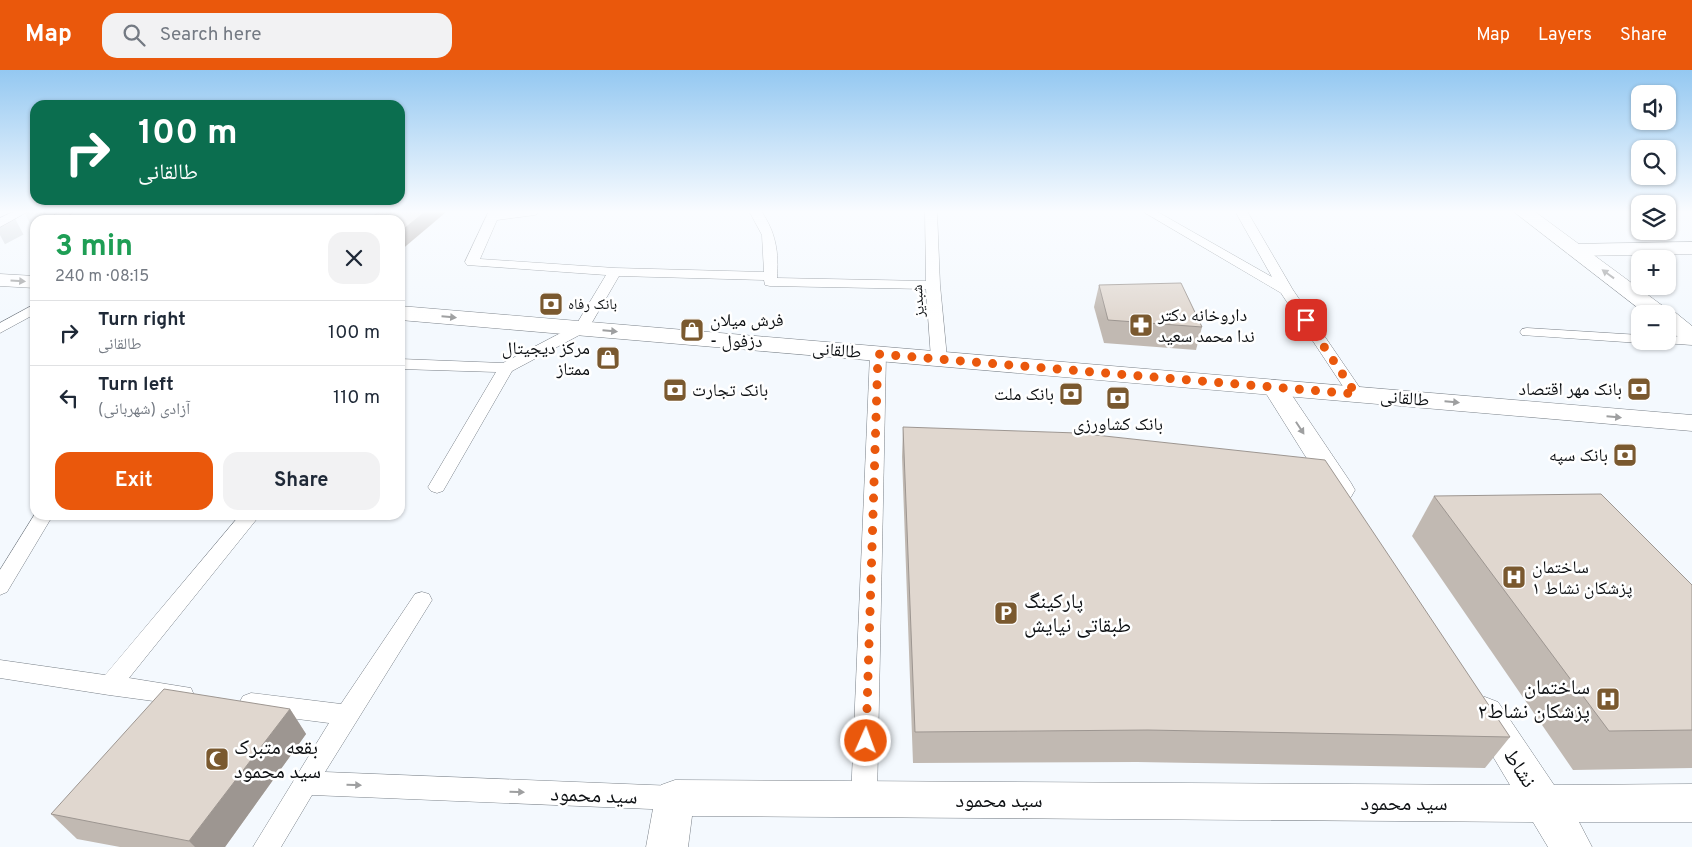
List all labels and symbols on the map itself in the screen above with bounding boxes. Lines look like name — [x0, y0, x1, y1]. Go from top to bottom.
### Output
one-way arrow — [1602, 269, 1615, 280]
one-way arrow — [10, 277, 26, 285]
street label: شبدیز — [909, 284, 930, 319]
bank icon: بانک رفاه — [538, 291, 564, 317]
place label: بانک رفاه — [568, 296, 617, 315]
pin — [1285, 299, 1327, 341]
place label: داروخانه دکتر ندا محمد سعید — [1157, 305, 1255, 349]
place label: فرش میلان - دزفول — [710, 310, 784, 354]
pharmacy icon: داروخانه دکتر ندا محمد سعید — [1128, 312, 1154, 338]
one-way arrow — [441, 313, 457, 321]
shop icon: فرش میلان - دزفول — [679, 317, 705, 343]
one-way arrow — [603, 327, 619, 335]
place label: مرکز دیجیتال ممتاز — [502, 338, 590, 382]
street label: طالقانی — [811, 338, 862, 365]
shop icon: مرکز دیجیتال ممتاز — [595, 345, 621, 371]
bank icon: بانک مهر اقتصاد — [1626, 376, 1652, 402]
bank icon: بانک تجارت — [662, 377, 688, 403]
place label: بانک مهر اقتصاد — [1518, 379, 1622, 402]
place label: بانک تجارت — [692, 380, 768, 403]
bank icon: بانک ملت — [1058, 381, 1084, 407]
place label: بانک ملت — [994, 384, 1054, 407]
bank icon: بانک کشاورزی — [1105, 385, 1131, 411]
street label: طالقانی — [1379, 386, 1430, 413]
one-way arrow — [1445, 399, 1461, 407]
one-way arrow — [1607, 413, 1623, 421]
place label: بانک کشاورزی — [1073, 414, 1163, 437]
one-way arrow — [1295, 421, 1305, 434]
bank icon: بانک سپه — [1612, 442, 1638, 468]
place label: بانک سپه — [1549, 445, 1608, 468]
place label: ساختمان پزشکان نشاط ۱ — [1532, 557, 1633, 601]
hospital icon: ساختمان پزشکان نشاط ۱ — [1501, 564, 1527, 590]
place label: پارکینگ طبقاتی نیایش — [1024, 589, 1131, 640]
parking icon: پارکینگ طبقاتی نیایش — [993, 600, 1019, 626]
place label: ساختمان پزشکان نشاط۲ — [1478, 675, 1590, 726]
hospital icon: ساختمان پزشکان نشاط۲ — [1595, 686, 1621, 712]
position arrow — [839, 714, 891, 766]
place label: بقعه متبرک سید محمود — [234, 735, 321, 786]
street label: نشاط — [1496, 744, 1541, 793]
mosque icon: بقعه متبرک سید محمود — [204, 746, 230, 772]
street label: سید محمود — [550, 781, 638, 812]
one-way arrow — [346, 782, 362, 790]
one-way arrow — [509, 788, 525, 796]
street label: سید محمود — [955, 788, 1043, 815]
street label: سید محمود — [1360, 791, 1448, 818]

